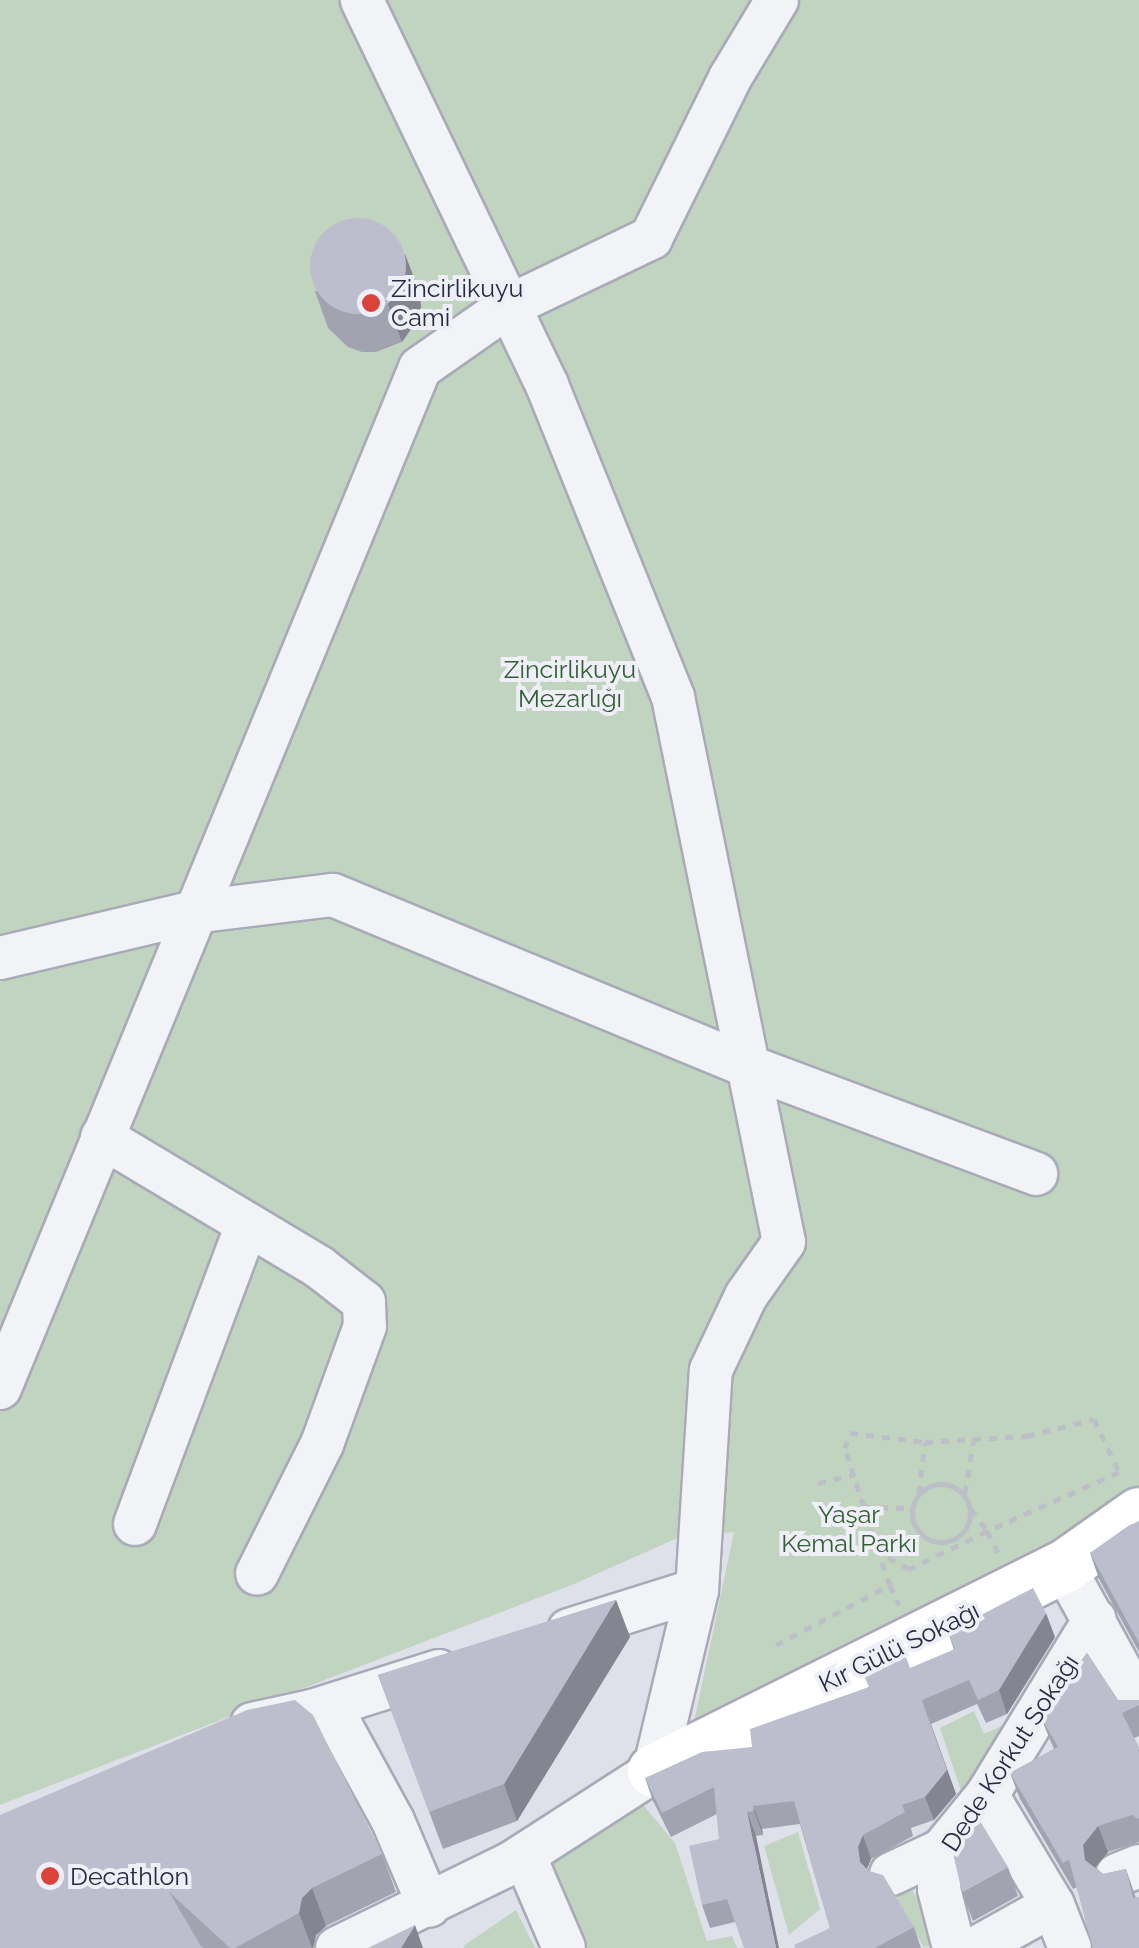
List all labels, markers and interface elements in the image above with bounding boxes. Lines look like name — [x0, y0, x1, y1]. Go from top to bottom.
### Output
place label: Zincirlikuyu Cami — [391, 274, 523, 333]
marker: Zincirlikuyu Cami — [360, 292, 382, 314]
park label: Zincirlikuyu Mezarlığı — [504, 655, 636, 714]
park label: Yaşar Kemal Parkı — [781, 1500, 917, 1559]
street label: Kır Gülü Sokağı — [814, 1595, 984, 1699]
street label: Dede Korkut Sokağı — [935, 1649, 1085, 1857]
place label: Decathlon — [70, 1861, 189, 1891]
marker: Decathlon — [39, 1865, 61, 1887]

